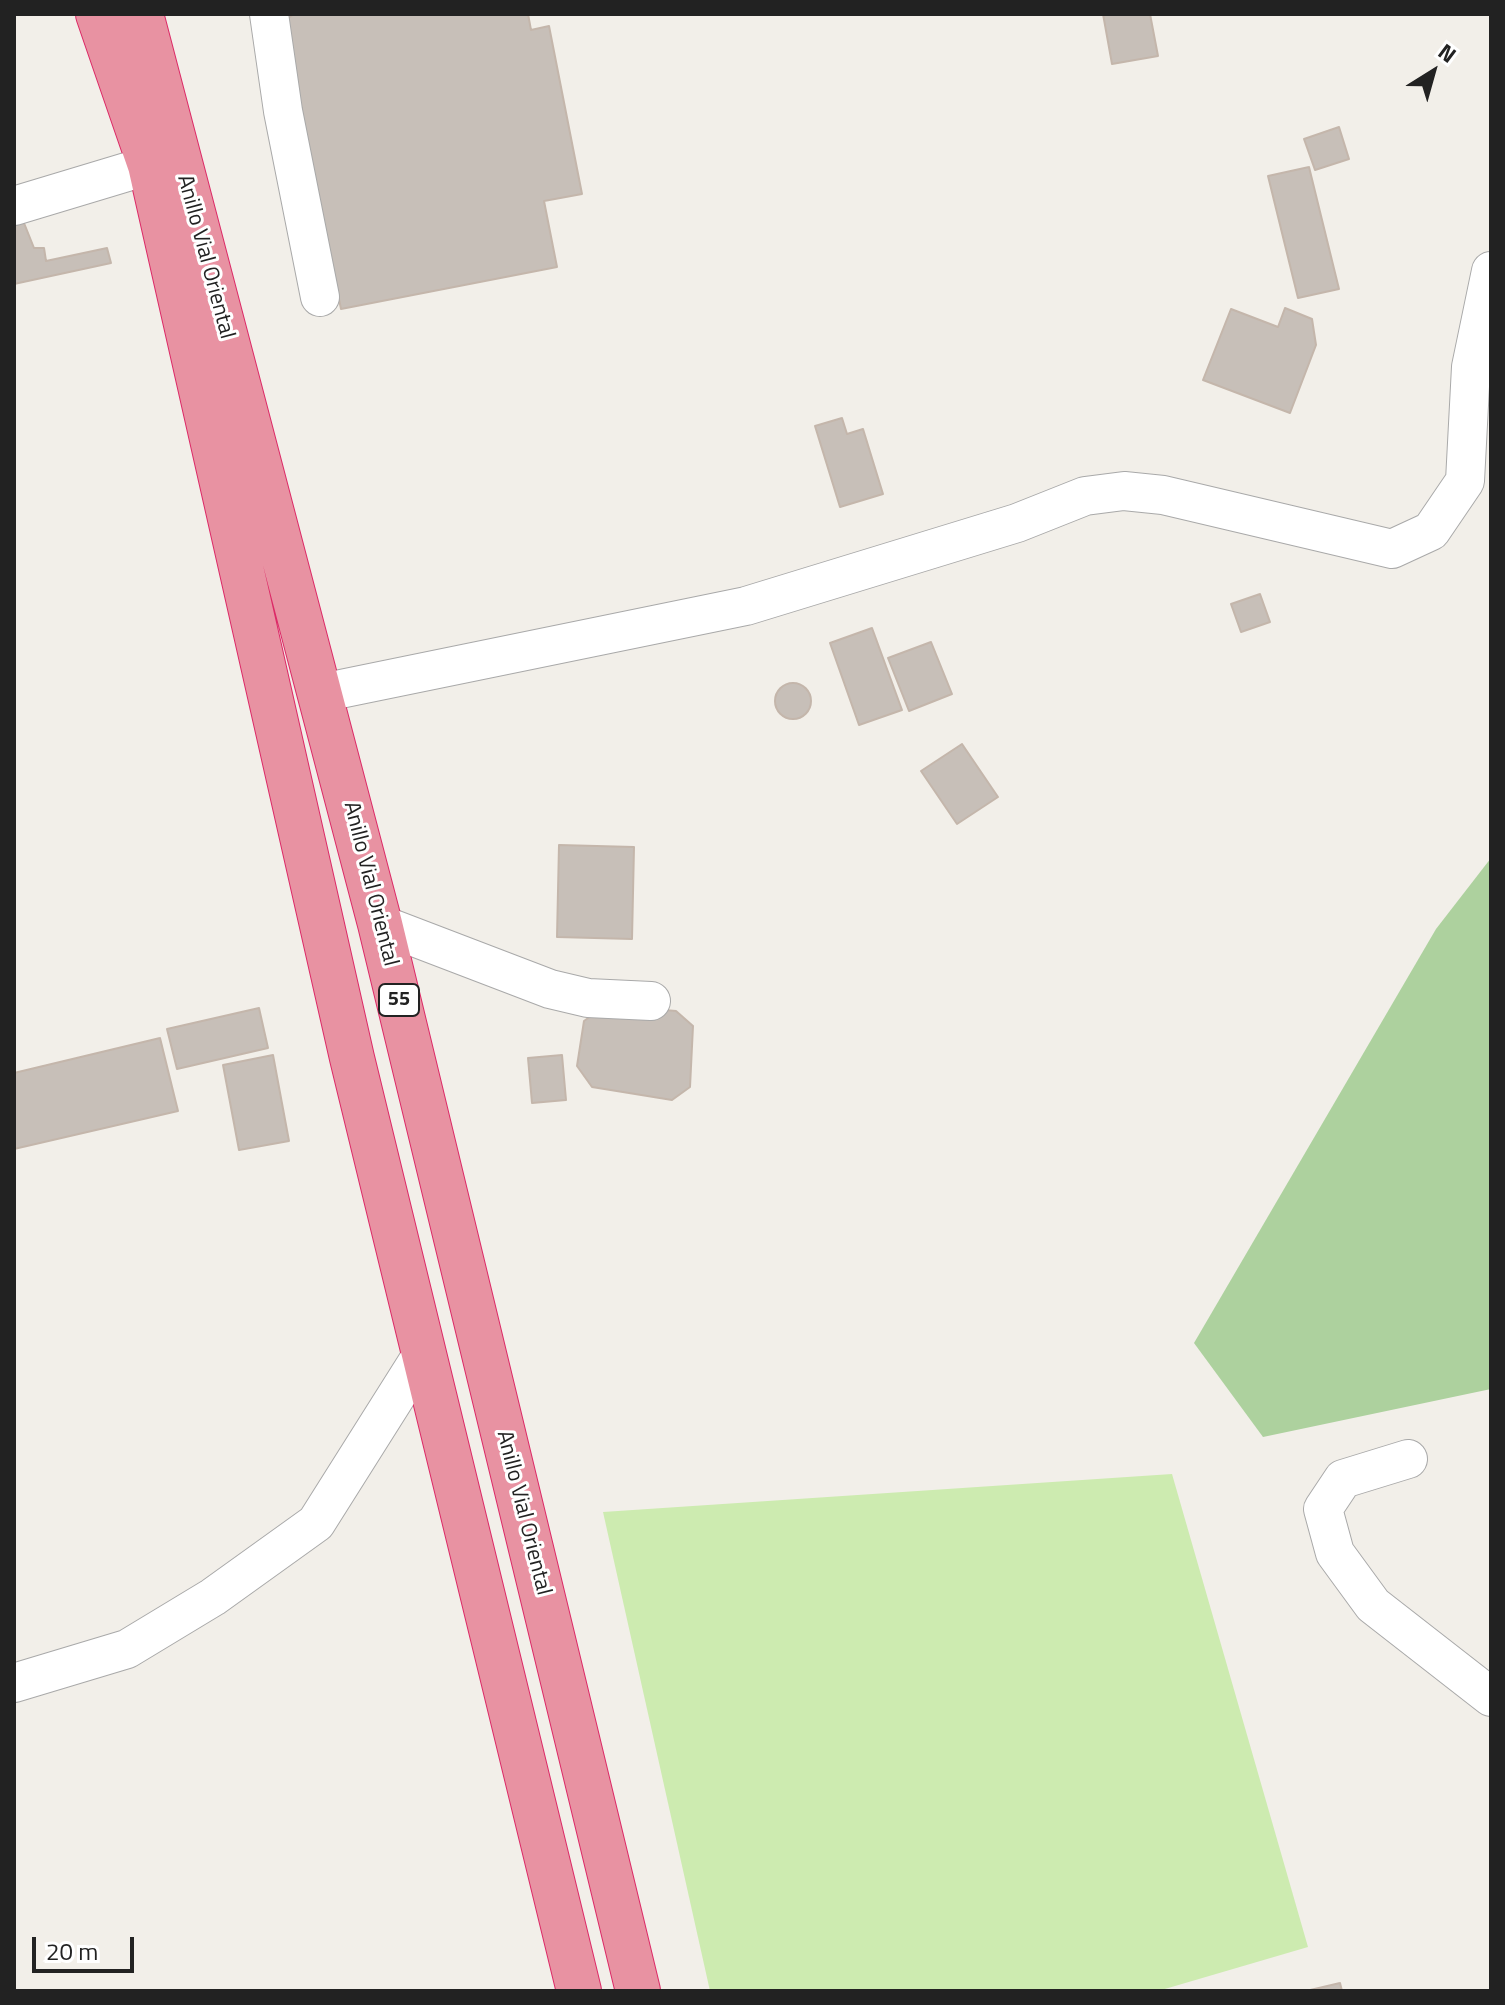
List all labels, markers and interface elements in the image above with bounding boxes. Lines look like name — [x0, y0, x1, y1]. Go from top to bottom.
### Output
north arrow — [1393, 32, 1473, 112]
text: N — [1431, 35, 1464, 71]
street label: Anillo Vial Oriental — [170, 172, 240, 342]
street label: Anillo Vial Oriental — [337, 799, 403, 969]
road number: 55 — [379, 984, 419, 1016]
street label: Anillo Vial Oriental — [490, 1428, 556, 1598]
scale bar — [36, 1921, 138, 1971]
text: 20 m — [46, 1933, 98, 1969]

